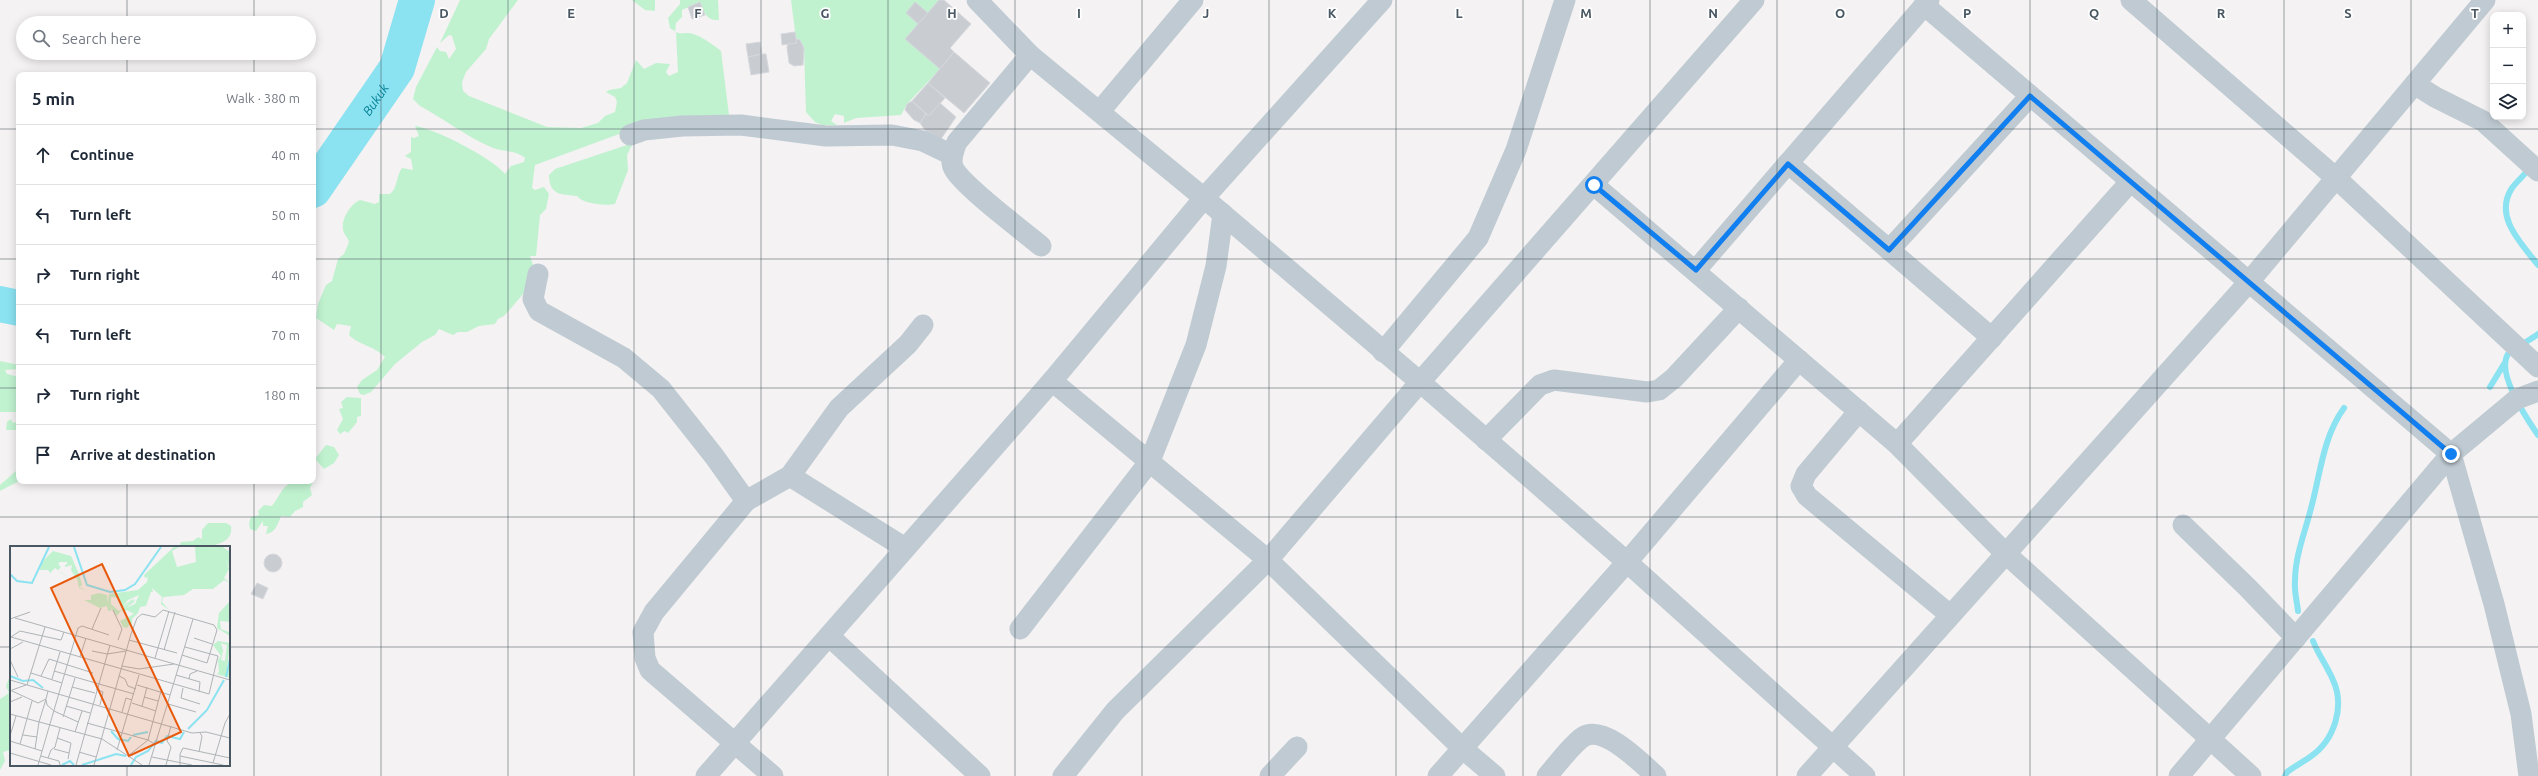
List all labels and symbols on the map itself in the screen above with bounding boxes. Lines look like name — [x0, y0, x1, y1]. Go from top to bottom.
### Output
text: D — [439, 6, 449, 20]
text: E — [567, 6, 575, 20]
text: F — [694, 6, 702, 20]
text: G — [821, 6, 830, 20]
text: H — [947, 6, 957, 20]
text: I — [1077, 6, 1081, 20]
text: J — [1203, 6, 1209, 20]
text: K — [1328, 6, 1337, 20]
text: L — [1455, 6, 1463, 20]
text: M — [1580, 6, 1592, 20]
text: N — [1708, 6, 1718, 20]
text: O — [1835, 6, 1845, 20]
text: P — [1963, 6, 1971, 20]
text: Q — [2089, 6, 2099, 20]
text: R — [2217, 6, 2226, 20]
text: S — [2344, 6, 2352, 20]
text: T — [2471, 6, 2479, 20]
water label: Bukuk — [360, 81, 391, 118]
route start — [1585, 176, 1603, 194]
route end — [2442, 445, 2460, 463]
inset map — [10, 546, 230, 766]

